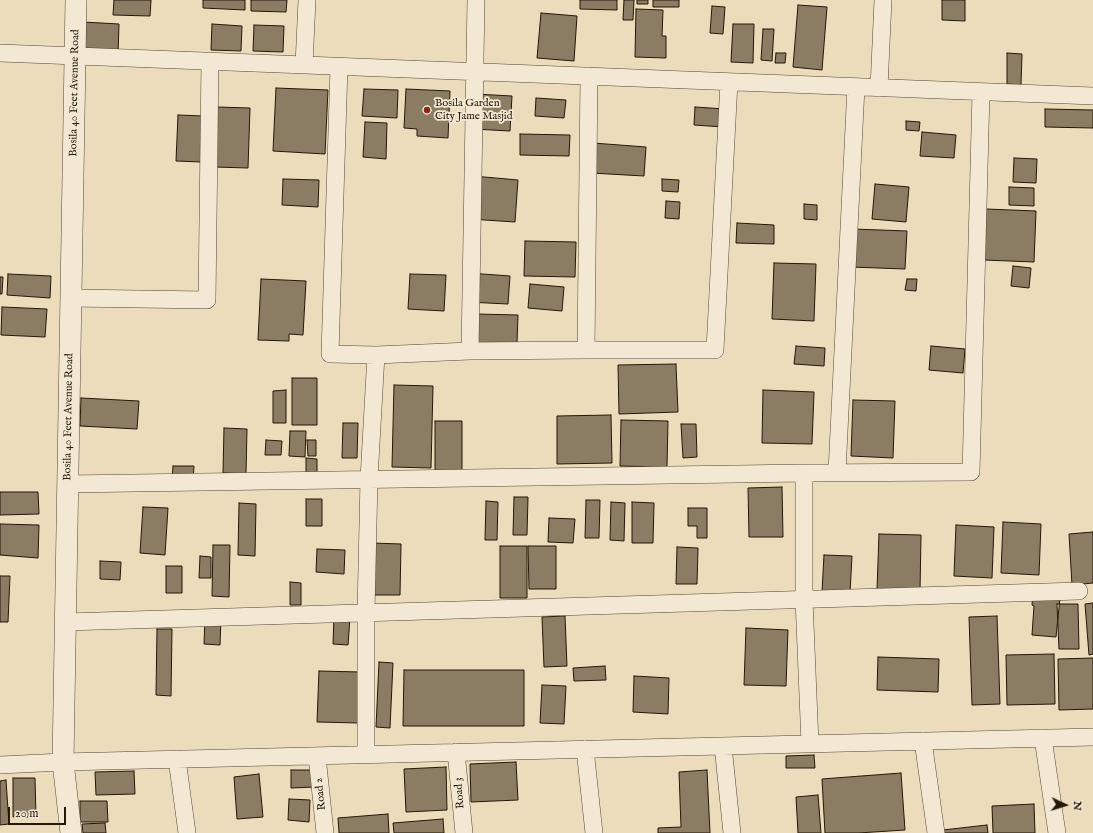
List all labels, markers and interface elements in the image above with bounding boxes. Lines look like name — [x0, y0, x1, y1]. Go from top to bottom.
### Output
street label: Bosila 40 Feet Avenue Road — [67, 29, 83, 157]
place label: Bosila Garden City Jame Masjid — [435, 97, 513, 123]
marker: Bosila Garden City Jame Masjid — [422, 105, 432, 115]
street label: Bosila 40 Feet Avenue Road — [61, 353, 77, 481]
street label: Road 2 — [313, 777, 329, 811]
street label: Road 3 — [452, 777, 468, 809]
north arrow — [1045, 785, 1085, 825]
scale bar — [10, 799, 68, 825]
text: N — [1070, 801, 1084, 811]
text: 20 m — [15, 806, 38, 821]

